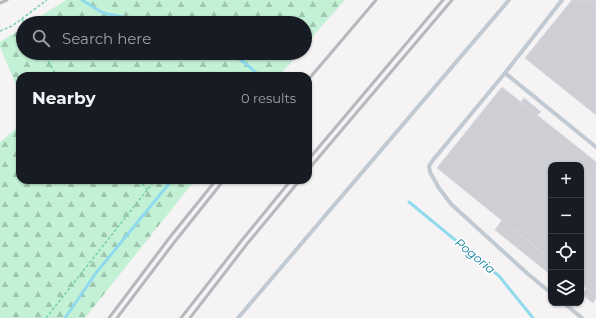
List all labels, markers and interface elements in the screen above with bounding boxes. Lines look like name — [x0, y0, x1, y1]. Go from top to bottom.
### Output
search box — [16, 16, 312, 60]
icon: search — [30, 27, 52, 49]
text: Search here — [62, 29, 151, 48]
text: Nearby — [32, 88, 96, 108]
text: 0 results — [241, 90, 296, 106]
map controls — [548, 162, 584, 306]
button: + — [548, 162, 584, 198]
button: − — [548, 198, 584, 234]
water label: Pogoria — [452, 234, 498, 277]
button: locate — [548, 234, 584, 270]
button: layers — [548, 270, 584, 306]

